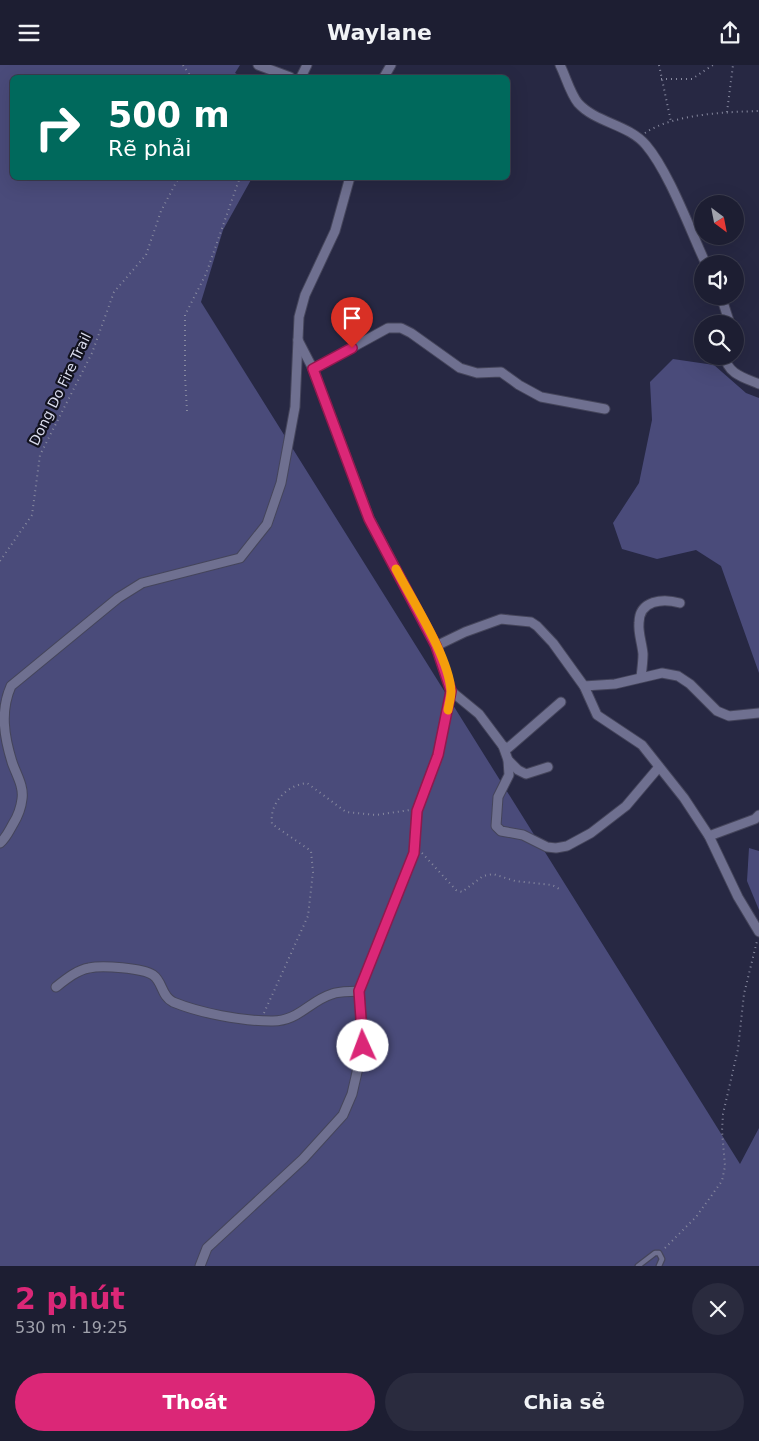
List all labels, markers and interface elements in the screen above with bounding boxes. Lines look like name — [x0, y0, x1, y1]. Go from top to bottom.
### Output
icon: menu — [15, 19, 43, 47]
icon: share — [716, 19, 744, 47]
text: Waylane — [327, 20, 432, 45]
icon: right — [25, 95, 90, 160]
text: 500 m — [108, 95, 230, 135]
text: Rẽ phải — [108, 136, 191, 161]
north arrow — [694, 195, 744, 245]
map controls — [694, 195, 744, 365]
button: sound — [694, 255, 744, 305]
pin — [331, 297, 373, 348]
icon: arrive — [338, 304, 366, 332]
button: search — [694, 315, 744, 365]
street label: Dong Do Fire Trail — [26, 330, 94, 448]
position arrow — [336, 1019, 388, 1071]
text: 2 phút — [15, 1281, 125, 1316]
button: close — [692, 1283, 744, 1335]
text: 530 m · 19:25 — [15, 1318, 128, 1337]
button: Thoát — [15, 1373, 375, 1431]
button: Chia sẻ — [385, 1373, 744, 1431]

